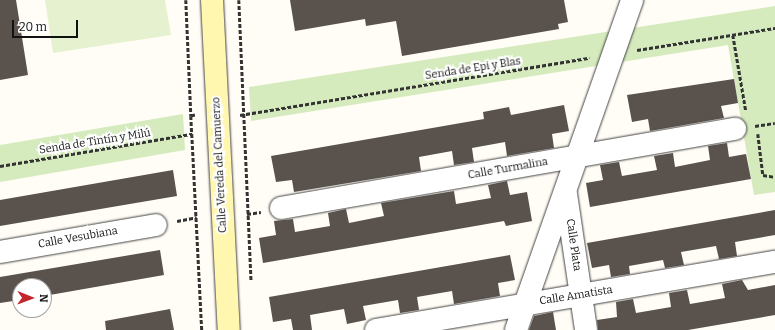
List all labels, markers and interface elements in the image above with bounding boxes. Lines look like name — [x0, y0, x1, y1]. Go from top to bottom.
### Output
scale bar — [14, 12, 80, 38]
text: 20 m — [19, 20, 47, 34]
street label: Senda de Epi y Blas — [424, 55, 522, 83]
street label: Calle Vereda del Camuerzo — [210, 97, 230, 233]
street label: Senda de Tintín y Milú — [38, 127, 152, 157]
street label: Calle Turmalina — [467, 155, 549, 183]
street label: Calle Plata — [563, 218, 583, 272]
street label: Calle Vesubiana — [37, 224, 119, 252]
north arrow — [12, 278, 52, 318]
street label: Calle Amatista — [538, 284, 614, 308]
text: N — [37, 294, 50, 303]

